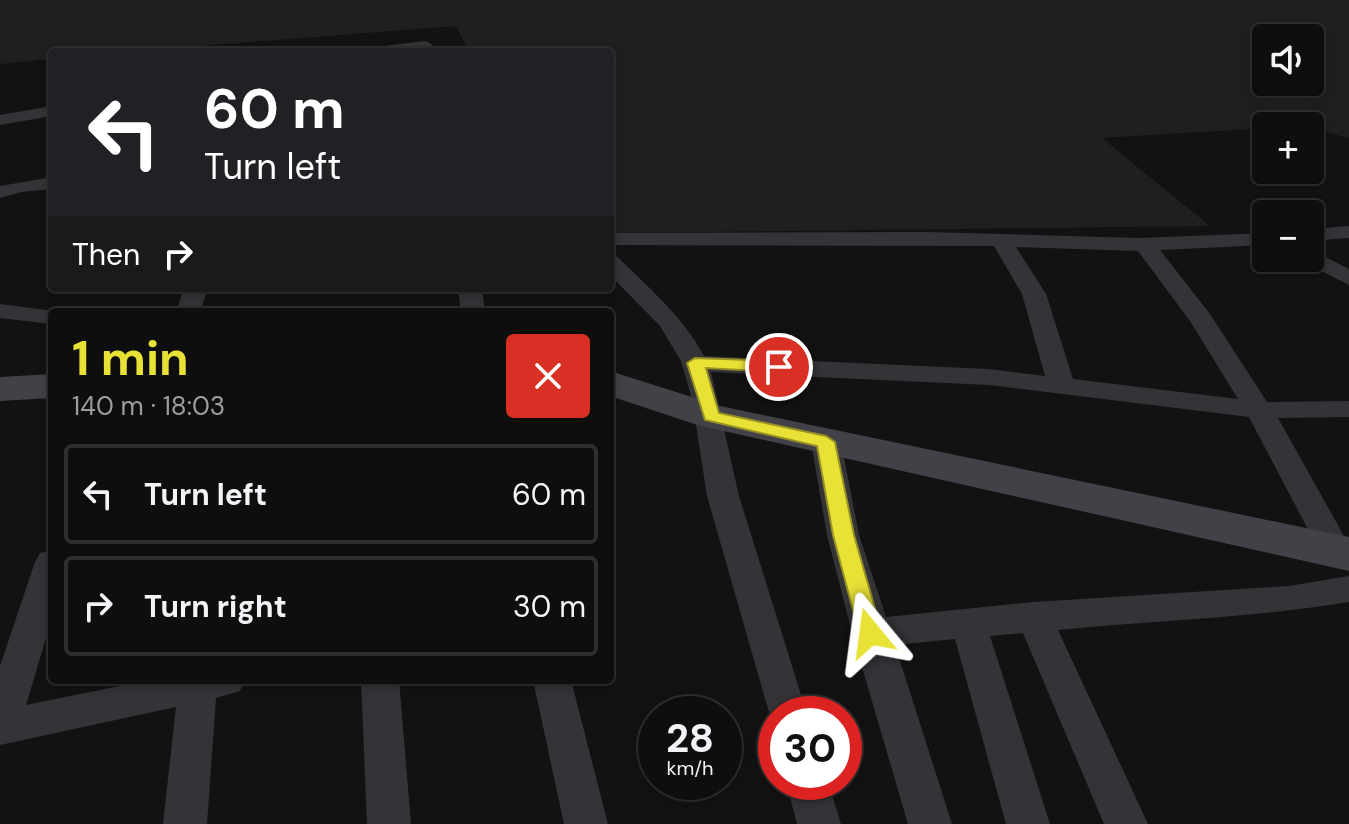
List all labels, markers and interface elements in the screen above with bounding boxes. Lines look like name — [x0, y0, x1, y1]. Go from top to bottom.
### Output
map controls — [1252, 24, 1324, 272]
button: sound — [1252, 24, 1324, 96]
text: 60 m — [204, 72, 345, 145]
icon: left — [72, 80, 176, 184]
button: + — [1252, 112, 1324, 184]
text: Turn left — [204, 143, 341, 190]
button: − — [1252, 200, 1324, 272]
icon: right — [156, 232, 200, 276]
text: Then — [72, 235, 140, 274]
text: 1 min — [72, 327, 189, 390]
pin — [745, 333, 813, 401]
button: close — [506, 334, 590, 418]
icon: arrive — [757, 345, 801, 389]
text: 140 m · 18:03 — [72, 389, 225, 423]
icon: left — [76, 472, 120, 516]
text: Turn left — [144, 475, 267, 514]
text: 60 m — [512, 475, 586, 514]
icon: right — [76, 584, 120, 628]
text: Turn right — [144, 587, 287, 626]
text: 30 m — [513, 587, 586, 626]
position arrow — [828, 591, 912, 675]
speed limit sign: 30 — [758, 696, 862, 800]
text: 28 — [666, 712, 714, 764]
text: km/h — [666, 755, 714, 781]

